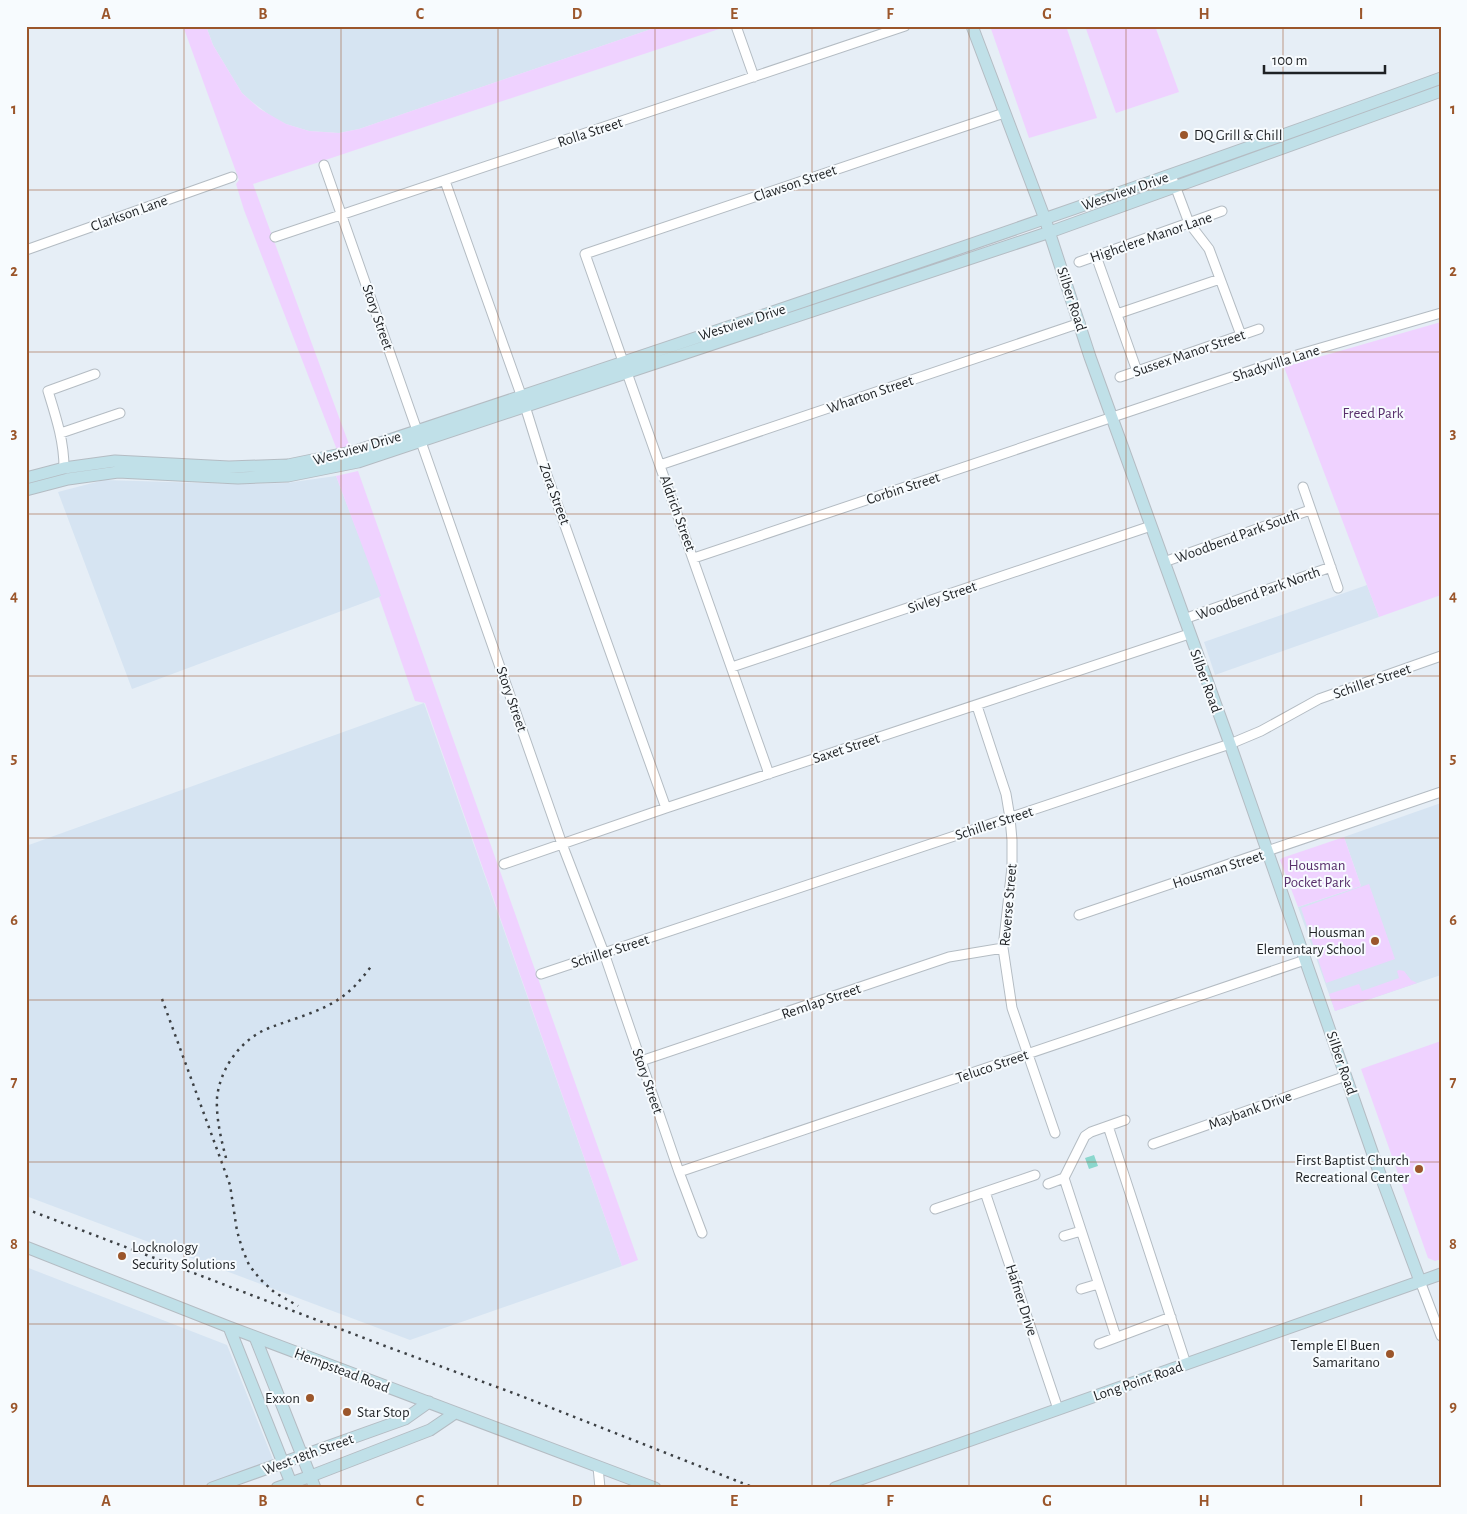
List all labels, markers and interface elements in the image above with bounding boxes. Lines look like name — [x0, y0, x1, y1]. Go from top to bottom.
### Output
text: A — [101, 6, 111, 22]
text: B — [258, 6, 268, 22]
text: C — [416, 6, 425, 22]
text: D — [572, 6, 583, 22]
text: E — [730, 6, 738, 22]
text: F — [886, 6, 894, 22]
text: G — [1042, 6, 1052, 22]
text: H — [1198, 6, 1210, 22]
text: I — [1359, 6, 1363, 22]
scale bar — [1264, 42, 1386, 74]
text: 100 m — [1272, 53, 1307, 68]
text: 1 — [11, 101, 17, 117]
text: 1 — [1450, 101, 1456, 117]
street label: Rolla Street — [556, 115, 625, 150]
place label: DQ Grill & Chill — [1194, 128, 1282, 143]
marker: DQ Grill & Chill — [1178, 129, 1190, 141]
street label: Clawson Street — [752, 162, 839, 205]
street label: Westview Drive — [1080, 170, 1171, 213]
street label: Clarkson Lane — [89, 193, 170, 234]
street label: Highclere Manor Lane — [1088, 210, 1214, 265]
text: 2 — [10, 263, 18, 279]
text: 2 — [1449, 263, 1457, 279]
street label: Silber Road — [1054, 265, 1089, 333]
street label: Story Street — [359, 283, 396, 352]
street label: Westview Drive — [697, 301, 788, 344]
street label: Sussex Manor Street — [1131, 327, 1247, 380]
street label: Shadyvilla Lane — [1231, 342, 1321, 385]
street label: Wharton Street — [825, 373, 915, 416]
park label: Freed Park — [1343, 406, 1404, 421]
text: 3 — [11, 425, 18, 441]
text: 3 — [1450, 425, 1457, 441]
street label: Westview Drive — [311, 429, 403, 468]
street label: Zora Street — [537, 461, 573, 527]
street label: Corbin Street — [864, 469, 942, 507]
street label: Aldrich Street — [657, 473, 698, 554]
street label: Woodbend Park South — [1173, 507, 1301, 566]
street label: Woodbend Park North — [1194, 564, 1322, 623]
street label: Sivley Street — [906, 579, 979, 616]
text: 4 — [10, 588, 18, 604]
text: 4 — [1449, 588, 1457, 604]
street label: Silber Road — [1187, 648, 1224, 715]
street label: Schiller Street — [1331, 661, 1413, 702]
street label: Story Street — [493, 665, 530, 734]
street label: Saxet Street — [811, 731, 882, 766]
text: 5 — [11, 750, 18, 766]
text: 5 — [1450, 750, 1457, 766]
street label: Schiller Street — [953, 804, 1035, 843]
street label: Housman Street — [1171, 848, 1266, 891]
park label: Housman Pocket Park — [1284, 858, 1351, 890]
street label: Reverse Street — [997, 863, 1020, 947]
text: 6 — [10, 912, 18, 928]
text: 6 — [1449, 912, 1457, 928]
place label: Housman Elementary School — [1256, 925, 1365, 957]
street label: Schiller Street — [569, 932, 651, 971]
marker: Housman Elementary School — [1369, 935, 1381, 947]
street label: Remlap Street — [780, 981, 863, 1022]
street label: Silber Road — [1324, 1029, 1359, 1097]
street label: Story Street — [629, 1047, 666, 1116]
street label: Teluco Street — [954, 1047, 1031, 1086]
text: 7 — [11, 1074, 18, 1090]
text: 7 — [1450, 1074, 1457, 1090]
street label: Maybank Drive — [1206, 1088, 1294, 1132]
place label: First Baptist Church Recreational Center — [1295, 1153, 1409, 1185]
marker: First Baptist Church Recreational Center — [1413, 1163, 1425, 1175]
text: 8 — [10, 1236, 18, 1252]
text: 8 — [1449, 1236, 1457, 1252]
place label: Locknology Security Solutions — [132, 1240, 236, 1272]
marker: Locknology Security Solutions — [116, 1250, 128, 1262]
street label: Hafner Drive — [1003, 1262, 1040, 1338]
place label: Temple El Buen Samaritano — [1290, 1338, 1380, 1370]
street label: Hempstead Road — [292, 1345, 392, 1396]
marker: Temple El Buen Samaritano — [1384, 1348, 1396, 1360]
street label: Long Point Road — [1091, 1359, 1185, 1404]
place label: Exxon — [265, 1391, 300, 1406]
marker: Exxon — [304, 1392, 316, 1404]
text: 9 — [10, 1398, 18, 1414]
text: 9 — [1449, 1398, 1457, 1414]
place label: Star Stop — [357, 1405, 410, 1420]
marker: Star Stop — [341, 1406, 353, 1418]
street label: West 18th Street — [261, 1431, 356, 1478]
text: A — [101, 1493, 111, 1509]
text: B — [258, 1493, 268, 1509]
text: C — [416, 1493, 425, 1509]
text: D — [572, 1493, 583, 1509]
text: E — [730, 1493, 738, 1509]
text: F — [886, 1493, 894, 1509]
text: G — [1042, 1493, 1052, 1509]
text: H — [1198, 1493, 1210, 1509]
text: I — [1359, 1493, 1363, 1509]

